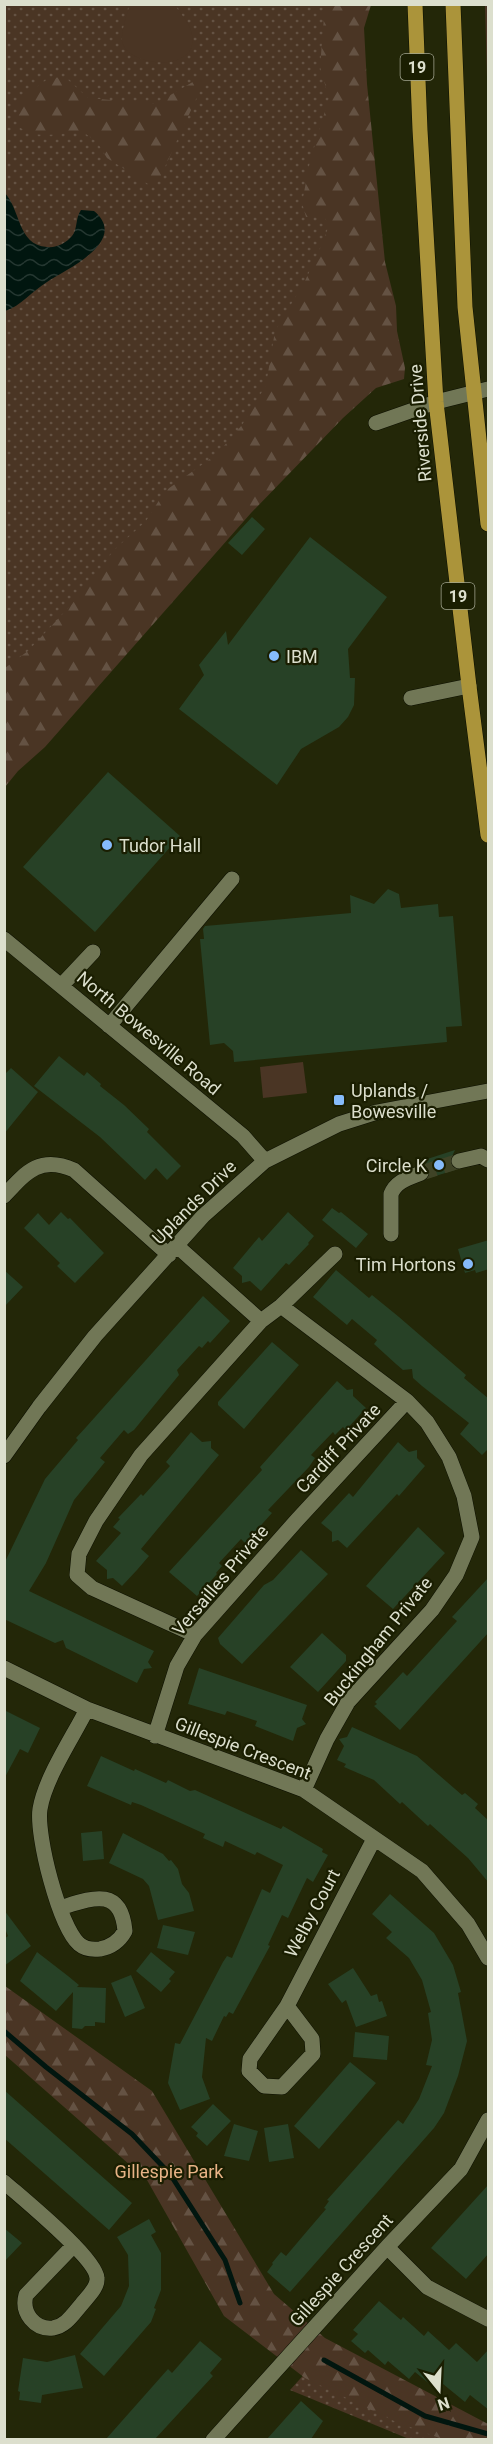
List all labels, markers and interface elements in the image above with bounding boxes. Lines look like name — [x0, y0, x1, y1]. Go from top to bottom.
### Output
road number: 19 — [400, 54, 434, 80]
street label: Riverside Drive — [404, 363, 436, 483]
road number: 19 — [442, 583, 474, 609]
place label: IBM — [286, 646, 318, 667]
marker: IBM — [267, 649, 281, 663]
place label: Tudor Hall — [119, 835, 201, 856]
marker: Tudor Hall — [100, 838, 114, 852]
street label: North Bowesville Road — [73, 967, 225, 1099]
place label: Uplands / Bowesville — [351, 1080, 436, 1122]
marker: Uplands / Bowesville — [332, 1093, 346, 1107]
place label: Circle K — [366, 1155, 428, 1176]
street label: Uplands Drive — [148, 1156, 240, 1248]
marker: Circle K — [432, 1158, 446, 1172]
place label: Tim Hortons — [356, 1254, 456, 1275]
marker: Tim Hortons — [461, 1257, 475, 1271]
street label: Cardiff Private — [291, 1399, 385, 1497]
street label: Versailles Private — [168, 1520, 272, 1640]
street label: Buckingham Private — [320, 1572, 436, 1710]
street label: Gillespie Crescent — [172, 1712, 314, 1784]
street label: Welby Court — [280, 1865, 344, 1961]
park label: Gillespie Park — [115, 2161, 224, 2182]
street label: Gillespie Crescent — [285, 2209, 397, 2331]
north arrow — [409, 2360, 469, 2420]
text: N — [435, 2393, 452, 2415]

